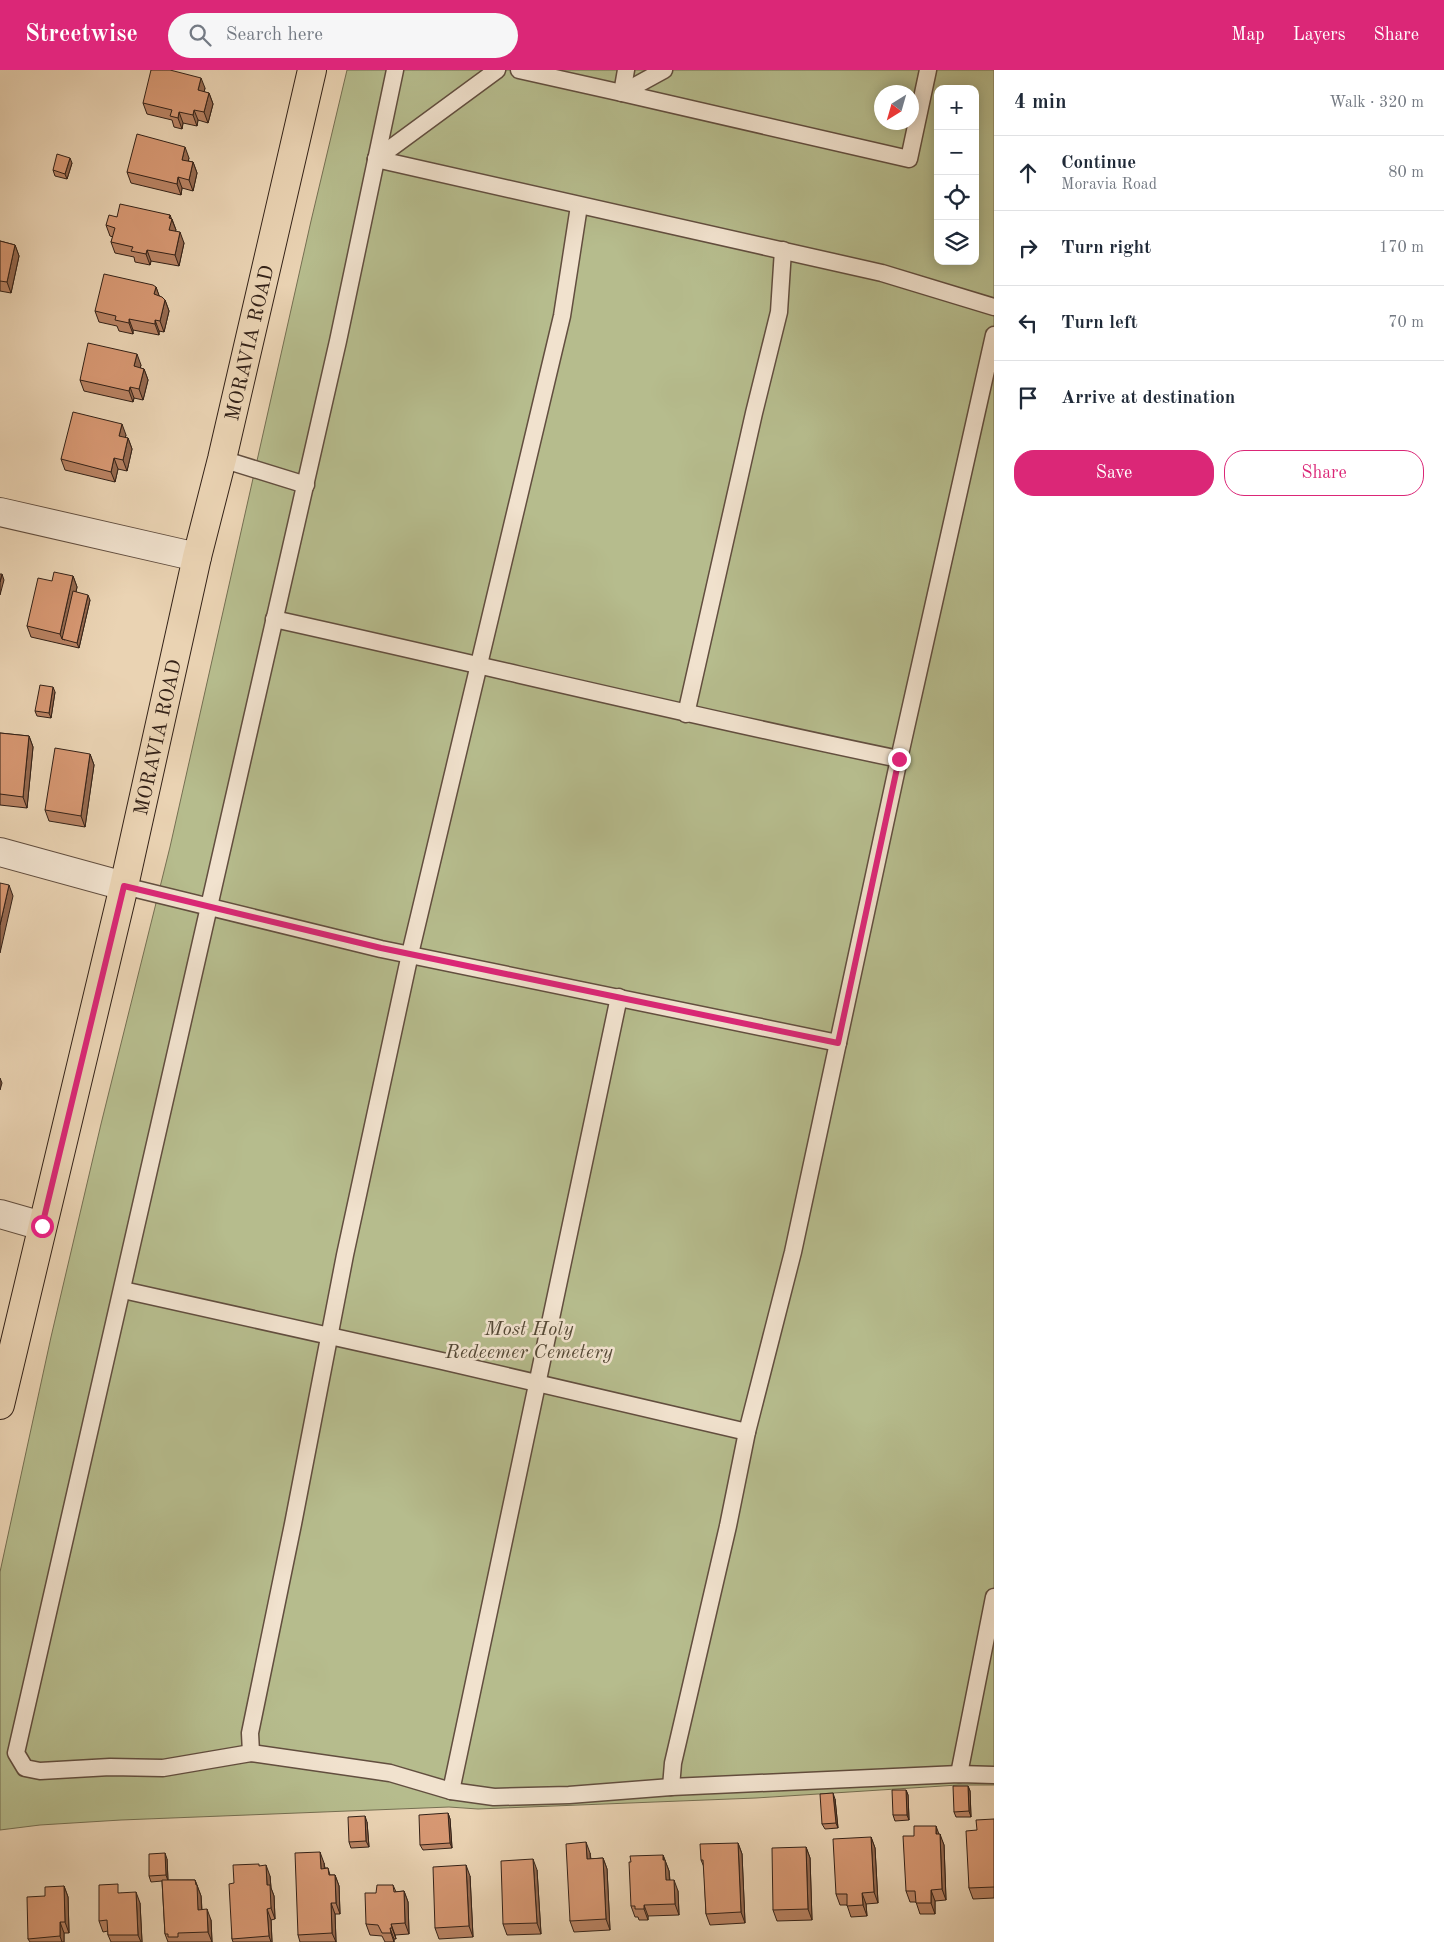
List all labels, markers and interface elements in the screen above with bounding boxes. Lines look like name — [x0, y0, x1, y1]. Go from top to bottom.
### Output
search box — [168, 13, 518, 58]
icon: search — [186, 21, 214, 49]
text: Streetwise — [25, 23, 138, 47]
text: Search here — [226, 26, 323, 45]
text: Map — [1231, 26, 1265, 44]
text: Layers — [1293, 26, 1345, 44]
text: Share — [1373, 26, 1419, 44]
north arrow — [874, 85, 919, 130]
map controls — [934, 85, 979, 265]
button: + — [934, 85, 979, 130]
text: 4 min — [1014, 92, 1067, 113]
text: Walk · 320 m — [1329, 95, 1424, 111]
button: − — [934, 130, 979, 175]
text: Continue — [1061, 154, 1136, 173]
icon: ahead — [1014, 159, 1042, 187]
text: 80 m — [1388, 165, 1424, 181]
button: locate — [934, 175, 979, 220]
text: Moravia Road — [1061, 177, 1157, 193]
button: layers — [934, 220, 979, 265]
icon: right — [1014, 234, 1042, 262]
text: Turn right — [1061, 239, 1151, 258]
text: 170 m — [1379, 240, 1424, 256]
street label: MORAVIA ROAD — [223, 263, 279, 423]
icon: left — [1014, 309, 1042, 337]
text: Turn left — [1061, 314, 1138, 333]
text: 70 m — [1388, 315, 1424, 331]
icon: arrive — [1014, 384, 1042, 412]
text: Arrive at destination — [1061, 389, 1235, 408]
button: Save — [1014, 450, 1214, 496]
button: Share — [1224, 450, 1424, 496]
street label: MORAVIA ROAD — [132, 658, 186, 818]
route end — [888, 748, 911, 771]
route start — [31, 1215, 54, 1238]
park label: Most Holy Redeemer Cemetery — [444, 1320, 613, 1363]

